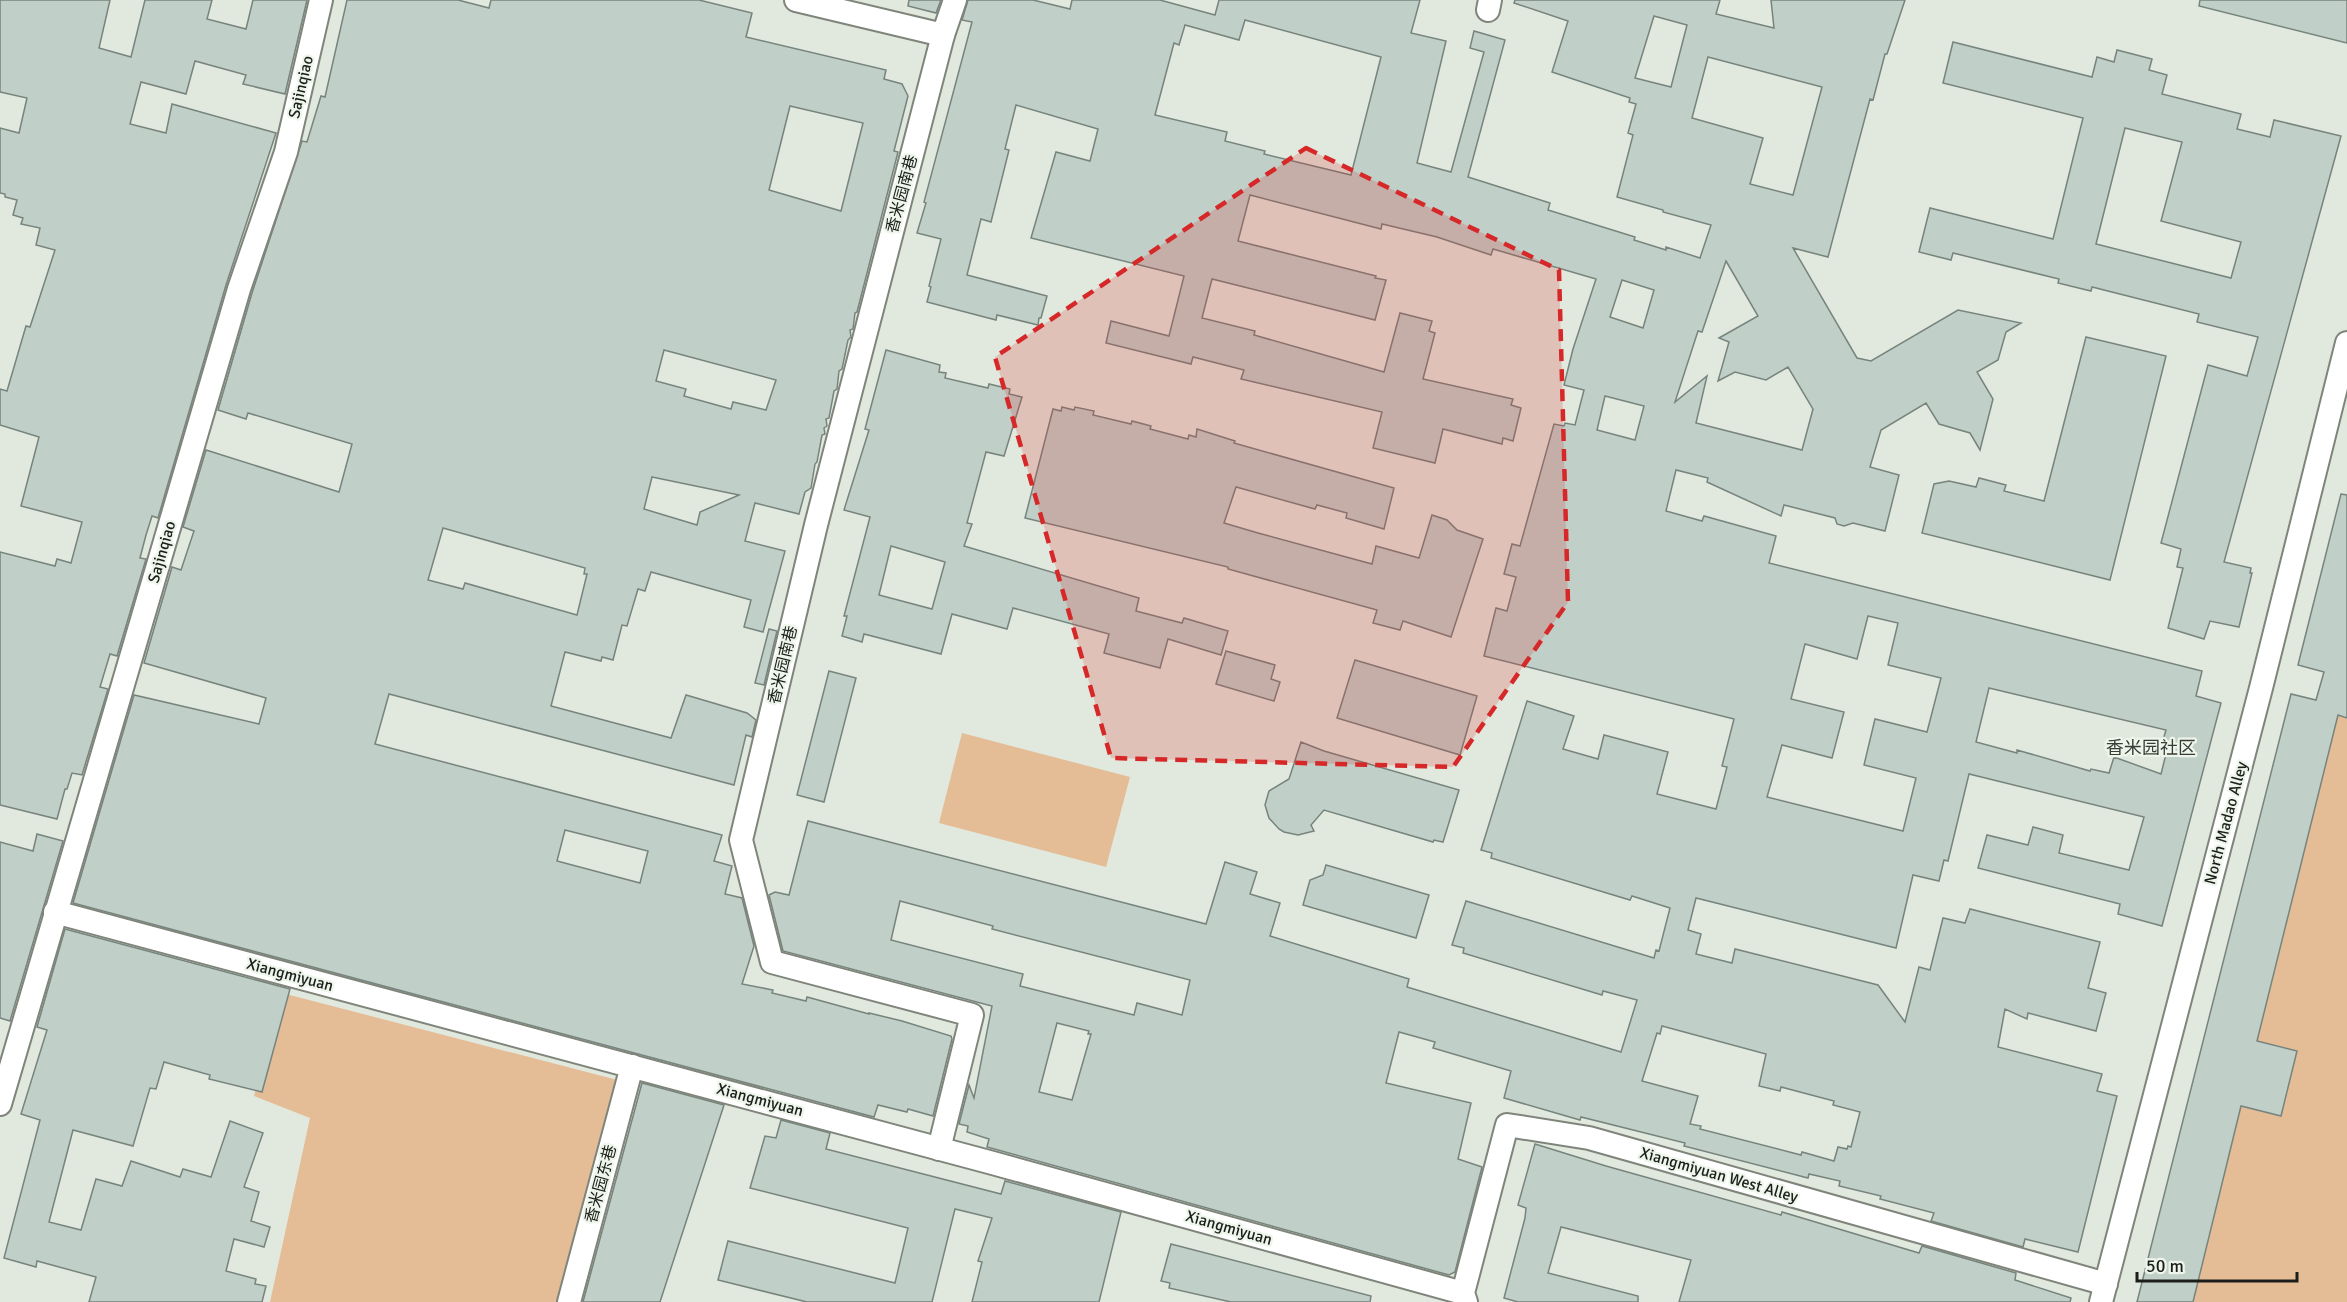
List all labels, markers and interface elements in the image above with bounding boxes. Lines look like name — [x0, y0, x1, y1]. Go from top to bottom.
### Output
street label: Sajinqiao — [284, 54, 318, 120]
street label: 香米园南巷 — [882, 153, 922, 235]
street label: Sajinqiao — [144, 519, 180, 585]
street label: 香米园南巷 — [764, 624, 802, 706]
district label: 香米园社区 — [2106, 737, 2196, 759]
street label: North Madao Alley — [2200, 759, 2252, 887]
street label: Xiangmiyuan — [244, 954, 336, 996]
street label: Xiangmiyuan — [714, 1079, 806, 1121]
street label: 香米园东巷 — [581, 1143, 621, 1225]
street label: Xiangmiyuan West Alley — [1638, 1143, 1801, 1207]
street label: Xiangmiyuan — [1183, 1206, 1275, 1250]
scale bar — [2137, 1245, 2298, 1283]
text: 50 m — [2146, 1255, 2184, 1277]

